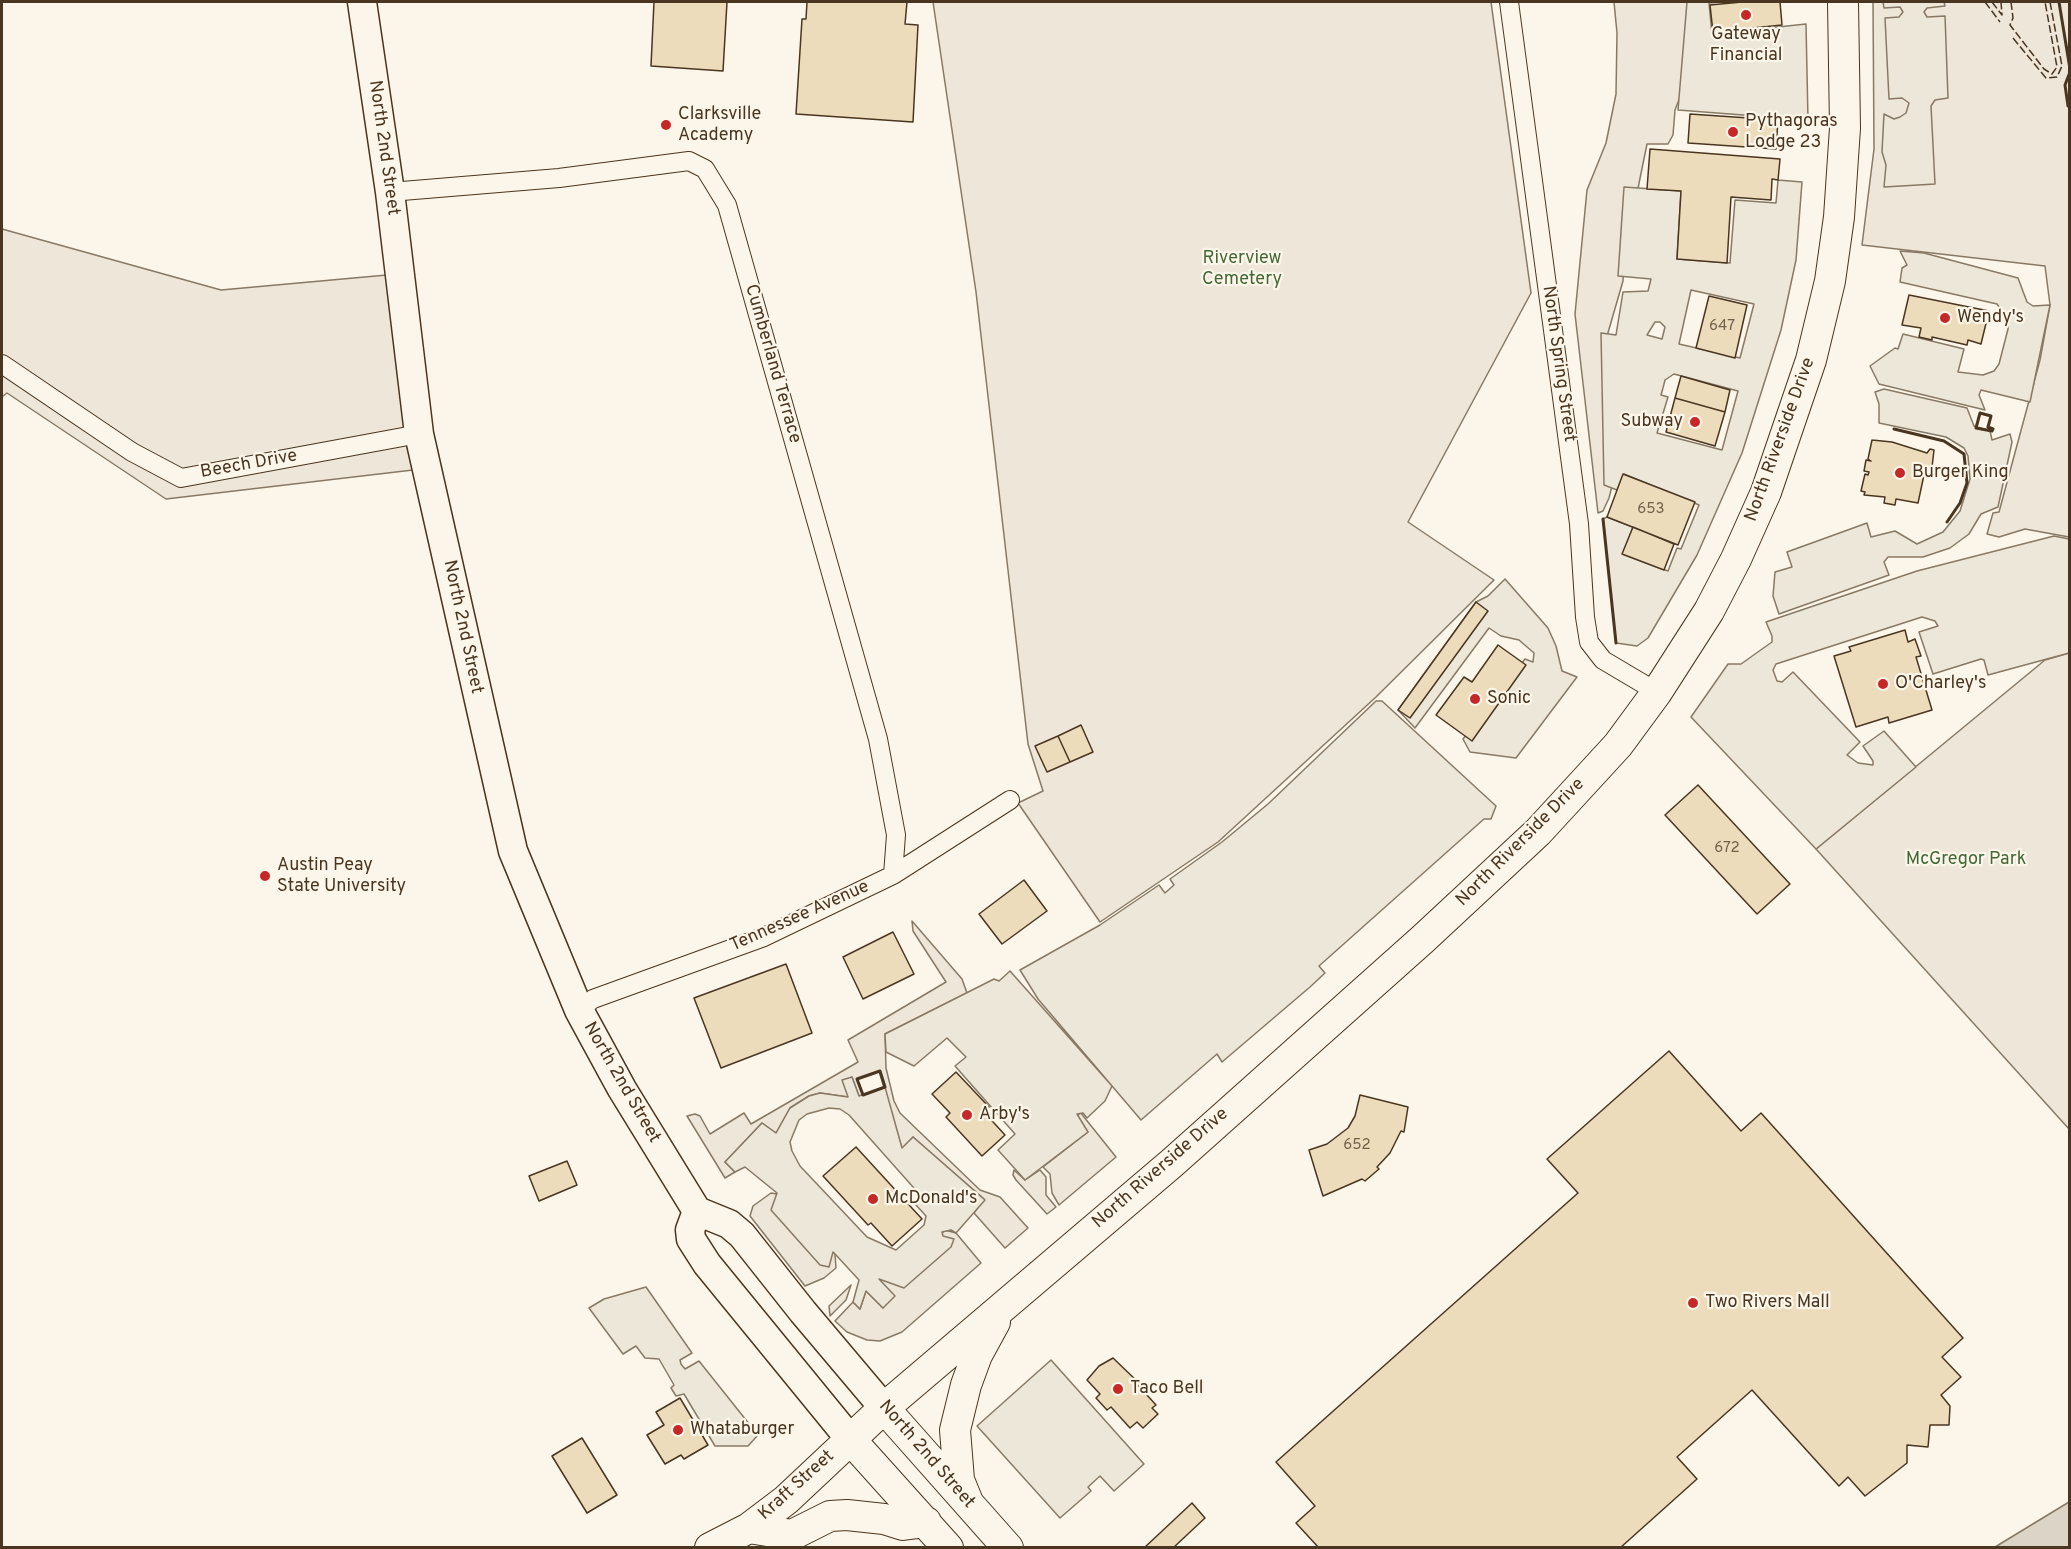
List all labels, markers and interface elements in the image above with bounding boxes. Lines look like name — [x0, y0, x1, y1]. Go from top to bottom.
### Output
marker: Gateway Financial — [1739, 8, 1753, 22]
place label: Gateway Financial — [1710, 24, 1782, 66]
street label: North 2nd Street — [363, 79, 403, 217]
place label: Clarksville Academy — [678, 104, 761, 146]
place label: Pythagoras Lodge 23 — [1745, 111, 1838, 154]
marker: Clarksville Academy — [659, 118, 673, 132]
marker: Pythagoras Lodge 23 — [1726, 125, 1740, 139]
park label: Riverview Cemetery — [1202, 248, 1282, 290]
street label: Cumberland Terrace — [739, 282, 805, 446]
street label: North Spring Street — [1536, 285, 1580, 443]
place label: Wendy's — [1957, 307, 2024, 329]
marker: Wendy's — [1938, 311, 1952, 325]
house number: 647 — [1709, 318, 1735, 336]
street label: North Riverside Drive — [1741, 355, 1821, 525]
place label: Subway — [1621, 411, 1683, 433]
marker: Subway — [1688, 415, 1702, 429]
street label: Beech Drive — [199, 446, 299, 484]
place label: Burger King — [1912, 462, 2009, 484]
marker: Burger King — [1893, 466, 1907, 480]
house number: 653 — [1637, 501, 1665, 519]
street label: North 2nd Street — [437, 558, 487, 696]
place label: O'Charley's — [1895, 673, 1986, 695]
marker: O'Charley's — [1876, 677, 1890, 691]
place label: Sonic — [1487, 688, 1531, 710]
marker: Sonic — [1468, 692, 1482, 706]
street label: North Riverside Drive — [1452, 774, 1590, 912]
house number: 672 — [1714, 840, 1740, 858]
park label: McGregor Park — [1906, 849, 2026, 871]
place label: Austin Peay State University — [277, 855, 406, 898]
marker: Austin Peay State University — [258, 869, 272, 883]
street label: Tennessee Avenue — [727, 877, 873, 957]
street label: North 2nd Street — [578, 1019, 664, 1147]
place label: Arby's — [979, 1104, 1030, 1126]
street label: North Riverside Drive — [1089, 1104, 1233, 1234]
marker: Arby's — [960, 1108, 974, 1122]
house number: 652 — [1343, 1137, 1371, 1155]
place label: McDonald's — [885, 1188, 977, 1210]
marker: McDonald's — [866, 1192, 880, 1206]
place label: Two Rivers Mall — [1705, 1292, 1830, 1314]
marker: Two Rivers Mall — [1686, 1296, 1700, 1310]
place label: Taco Bell — [1130, 1378, 1204, 1400]
marker: Taco Bell — [1111, 1382, 1125, 1396]
street label: North 2nd Street — [873, 1397, 979, 1513]
place label: Whataburger — [690, 1419, 794, 1441]
marker: Whataburger — [671, 1423, 685, 1437]
street label: Kraft Street — [755, 1446, 839, 1526]

